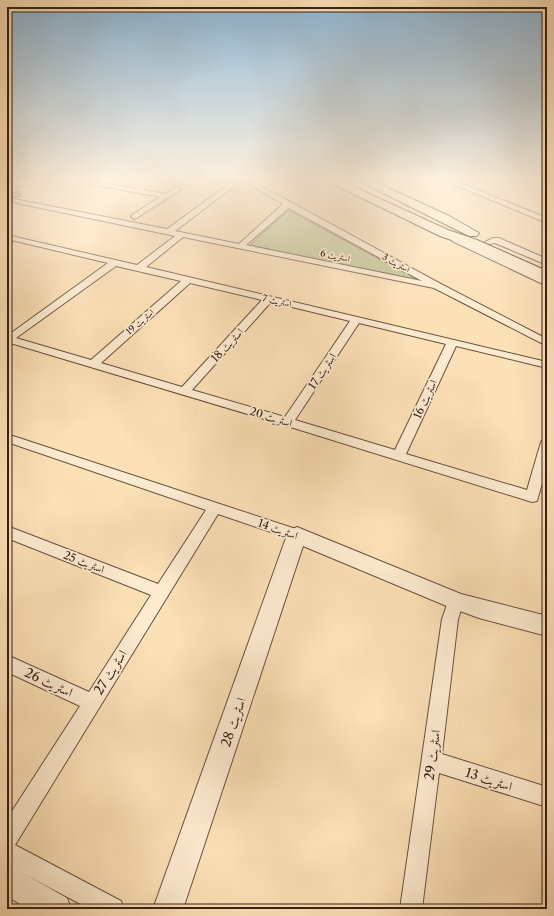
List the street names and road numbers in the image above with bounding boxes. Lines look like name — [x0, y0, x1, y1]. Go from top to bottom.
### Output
street label: اسٹریٹ 6 — [319, 247, 351, 265]
street label: اسٹریٹ 3 — [380, 251, 412, 275]
street label: اسٹریٹ 7 — [261, 292, 293, 310]
street label: اسٹریٹ 19 — [123, 306, 157, 338]
street label: اسٹریٹ 18 — [208, 325, 246, 365]
street label: اسٹریٹ 17 — [305, 350, 339, 392]
street label: اسٹریٹ 16 — [410, 377, 440, 421]
street label: اسٹریٹ 20 — [248, 404, 294, 430]
street label: اسٹریٹ 14 — [256, 516, 300, 542]
street label: اسٹریٹ 25 — [62, 548, 106, 576]
street label: اسٹریٹ 27 — [90, 647, 131, 698]
street label: اسٹریٹ 26 — [22, 664, 76, 701]
street label: اسٹریٹ 28 — [217, 695, 250, 749]
street label: اسٹریٹ 29 — [421, 729, 444, 781]
street label: اسٹریٹ 13 — [463, 764, 515, 795]

